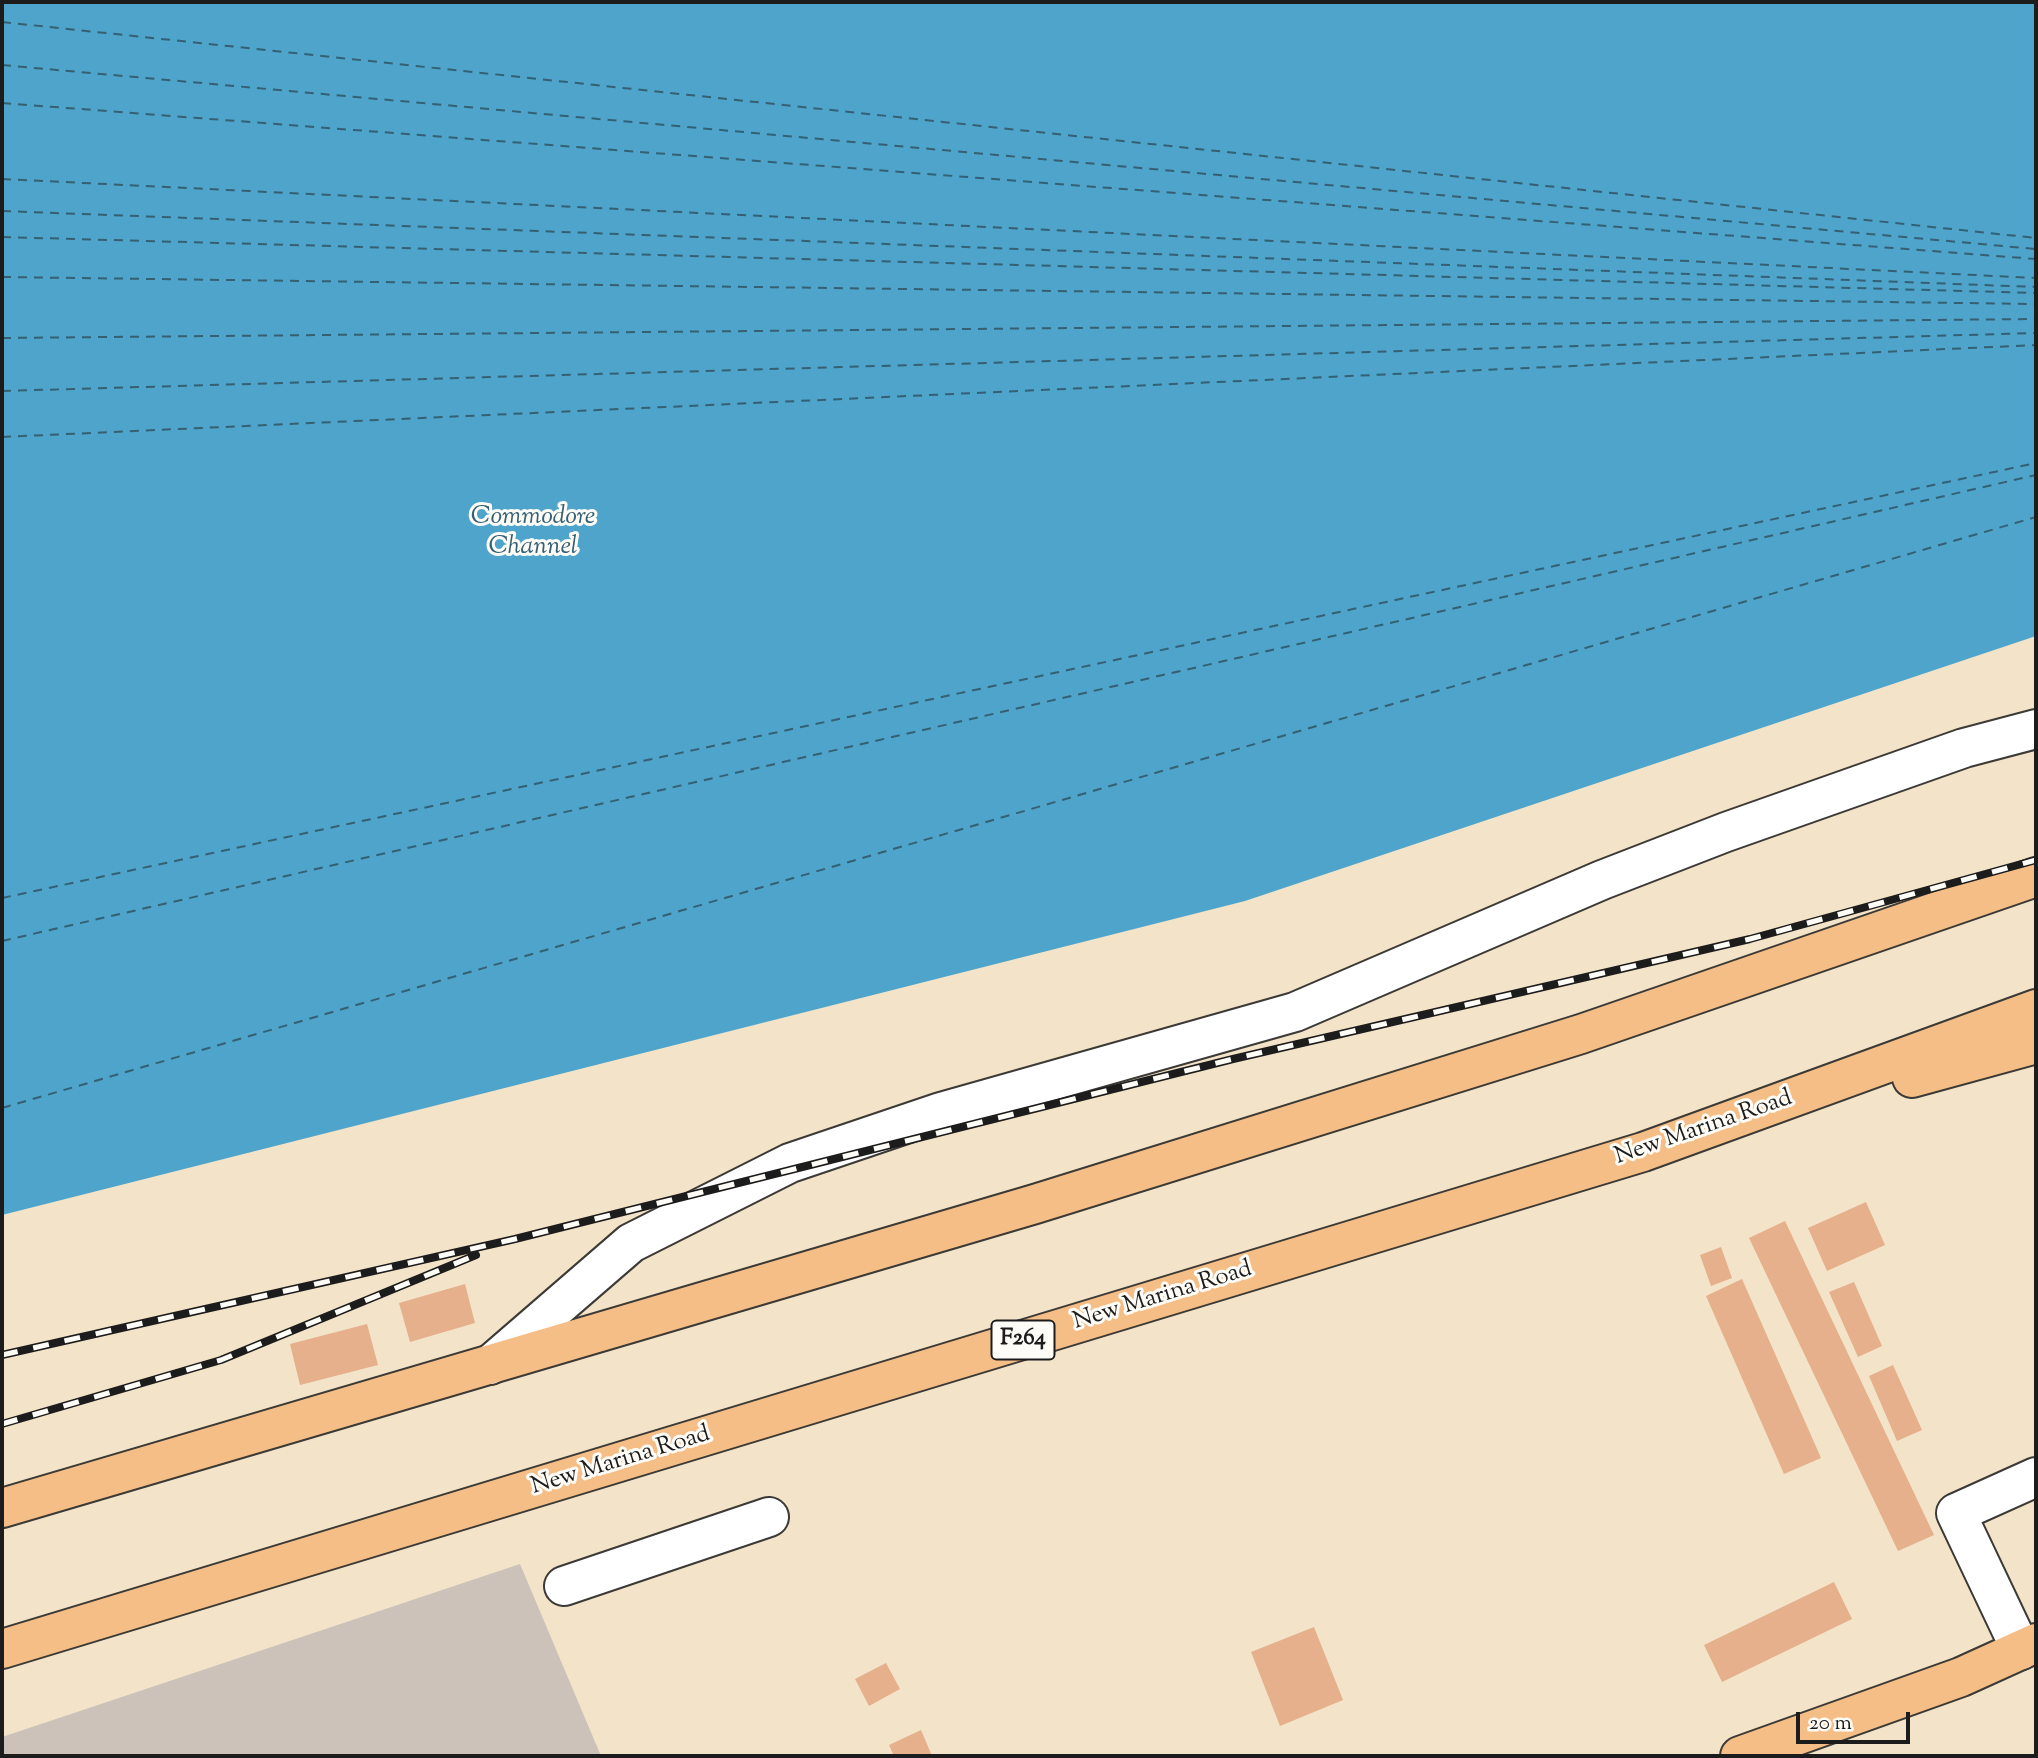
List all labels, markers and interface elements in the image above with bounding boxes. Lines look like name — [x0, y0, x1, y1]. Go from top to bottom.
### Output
water label: Commodore Channel — [471, 503, 595, 564]
street label: New Marina Road — [1612, 1085, 1796, 1173]
street label: New Marina Road — [1070, 1256, 1256, 1338]
road number: F264 — [992, 1320, 1054, 1359]
street label: New Marina Road — [528, 1421, 714, 1503]
scale bar — [1800, 1698, 1914, 1742]
text: 20 m — [1809, 1709, 1852, 1739]

